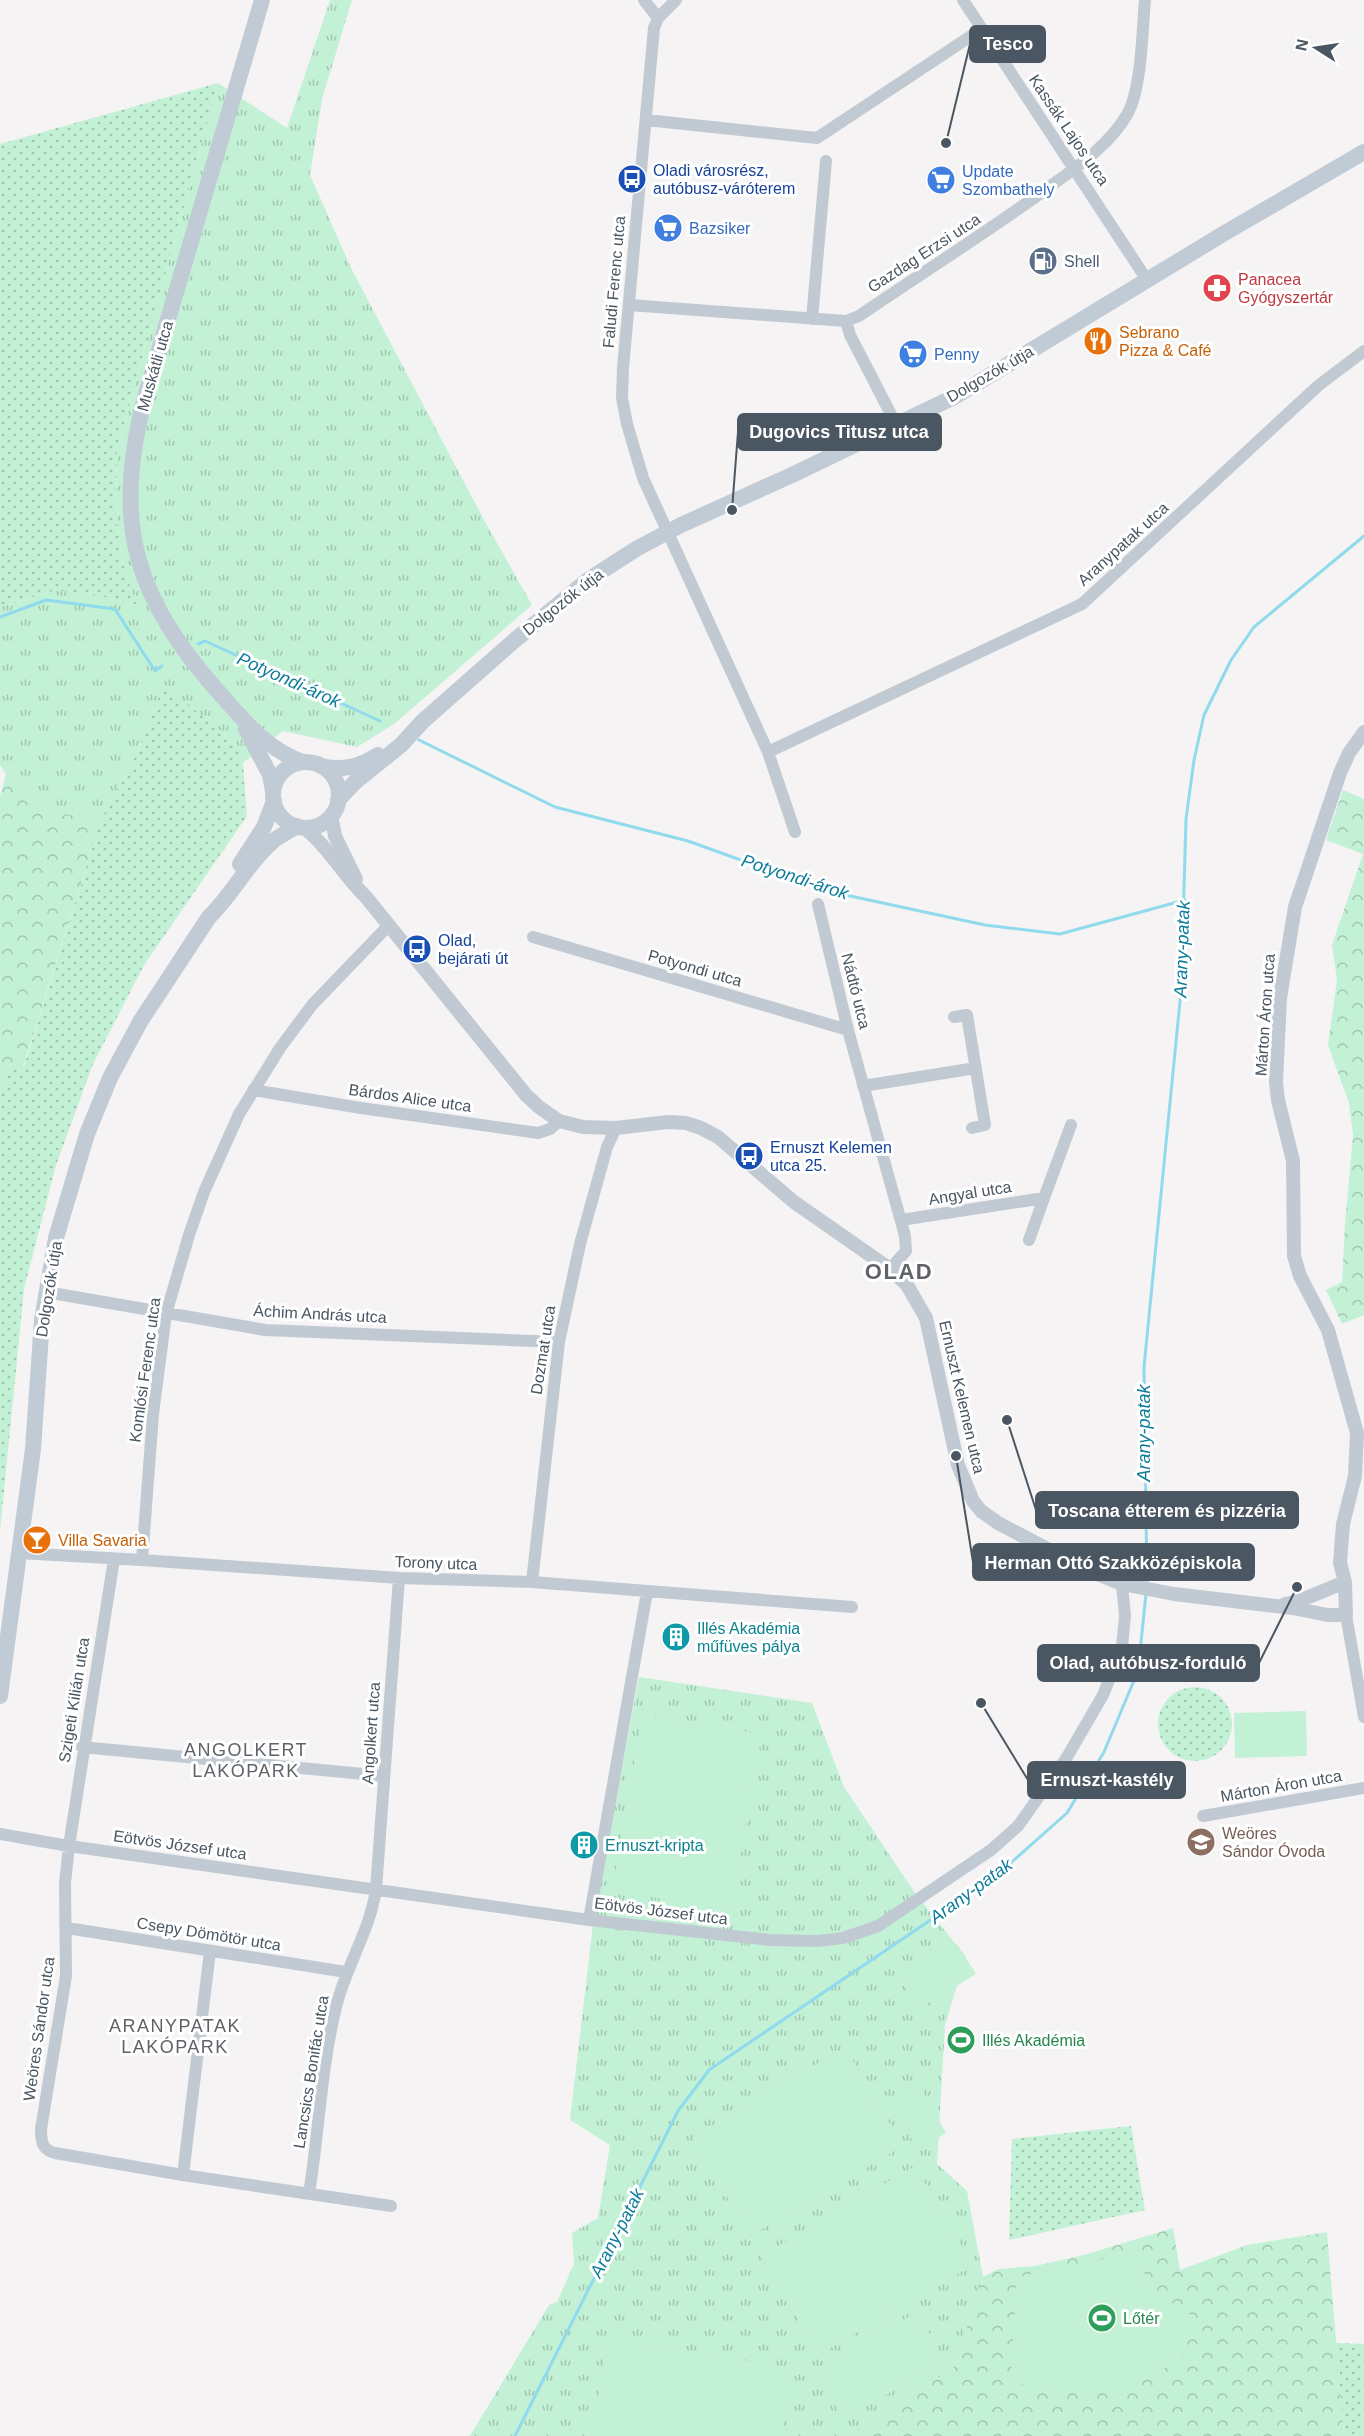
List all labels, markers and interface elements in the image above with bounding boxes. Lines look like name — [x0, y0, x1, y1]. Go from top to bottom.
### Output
north arrow — [1286, 18, 1346, 78]
callout: Tesco — [970, 26, 1045, 62]
text: Tesco — [983, 34, 1033, 54]
text: N — [1292, 38, 1311, 52]
street label: Kassák Lajos utca — [1026, 71, 1112, 189]
place label: Oladi városrész, autóbusz-váróterem — [653, 162, 795, 197]
bus stop icon: Oladi városrész, autóbusz-váróterem — [616, 163, 648, 195]
place label: Update Szombathely — [962, 163, 1055, 198]
supermarket icon: Update Szombathely — [925, 164, 957, 196]
street label: Gazdag Erzsi utca — [865, 210, 984, 296]
supermarket icon: Bazsiker — [652, 212, 684, 244]
street label: Faludi Ferenc utca — [600, 215, 628, 349]
place label: Bazsiker — [689, 220, 751, 237]
fuel station icon: Shell — [1027, 245, 1059, 277]
place label: Shell — [1064, 253, 1100, 270]
place label: Panacea Gyógyszertár — [1238, 271, 1334, 306]
pharmacy icon: Panacea Gyógyszertár — [1201, 272, 1233, 304]
street label: Muskátli utca — [134, 319, 176, 413]
place label: Sebrano Pizza & Café — [1119, 324, 1212, 359]
restaurant icon: Sebrano Pizza & Café — [1082, 325, 1114, 357]
supermarket icon: Penny — [897, 338, 929, 370]
street label: Dolgozók útja — [944, 342, 1036, 406]
place label: Penny — [934, 346, 979, 363]
callout: Dugovics Titusz utca — [738, 414, 941, 450]
text: Dugovics Titusz utca — [749, 422, 930, 442]
street label: Aranypatak utca — [1074, 499, 1172, 589]
street label: Dolgozók útja — [520, 565, 607, 639]
water label: Potyondi-árok — [234, 648, 345, 712]
water label: Potyondi-árok — [739, 850, 852, 904]
water label: Arany-patak — [1170, 899, 1194, 999]
place label: Olad, bejárati út — [438, 932, 509, 967]
bus stop icon: Olad, bejárati út — [401, 933, 433, 965]
street label: Potyondi utca — [646, 946, 744, 990]
street label: Nádtó utca — [838, 951, 874, 1031]
street label: Márton Áron utca — [1251, 953, 1278, 1077]
street label: Bárdos Alice utca — [348, 1081, 472, 1115]
place label: Ernuszt Kelemen utca 25. — [770, 1139, 892, 1174]
bus stop icon: Ernuszt Kelemen utca 25. — [733, 1140, 765, 1172]
street label: Angyal utca — [927, 1178, 1013, 1208]
street label: Dolgozók útja — [33, 1240, 65, 1338]
district label: OLAD — [865, 1259, 933, 1284]
street label: Komlósi Ferenc utca — [126, 1297, 164, 1443]
street label: Áchim András utca — [253, 1301, 387, 1326]
street label: Dozmat utca — [528, 1304, 558, 1396]
street label: Ernuszt Kelemen utca — [936, 1319, 988, 1475]
water label: Arany-patak — [1134, 1383, 1154, 1483]
callout: Toscana étterem és pizzéria — [1036, 1492, 1298, 1528]
text: Toscana étterem és pizzéria — [1048, 1501, 1287, 1521]
bar icon: Villa Savaria — [21, 1524, 53, 1556]
place label: Villa Savaria — [58, 1532, 147, 1549]
callout: Herman Ottó Szakközépiskola — [973, 1544, 1254, 1580]
street label: Torony utca — [394, 1553, 478, 1573]
text: Herman Ottó Szakközépiskola — [984, 1553, 1243, 1573]
place label: Illés Akadémia műfüves pálya — [697, 1620, 800, 1655]
building icon: Illés Akadémia műfüves pálya — [660, 1621, 692, 1653]
street label: Szigeti Kilián utca — [56, 1636, 92, 1764]
callout: Olad, autóbusz-forduló — [1038, 1645, 1259, 1681]
text: Olad, autóbusz-forduló — [1050, 1653, 1246, 1673]
street label: Angolkert utca — [359, 1681, 383, 1785]
district label: ANGOLKERT LAKÓPARK — [184, 1740, 308, 1781]
callout: Ernuszt-kastély — [1028, 1762, 1185, 1798]
street label: Márton Áron utca — [1219, 1766, 1343, 1805]
text: Ernuszt-kastély — [1040, 1770, 1174, 1790]
place label: Weöres Sándor Óvoda — [1222, 1825, 1325, 1860]
school or university icon: Weöres Sándor Óvoda — [1185, 1826, 1217, 1858]
street label: Eötvös József utca — [112, 1827, 248, 1863]
building icon: Ernuszt-kripta — [568, 1829, 600, 1861]
place label: Ernuszt-kripta — [605, 1837, 704, 1854]
water label: Arany-patak — [925, 1854, 1017, 1928]
street label: Eötvös József utca — [593, 1894, 729, 1928]
street label: Csepy Dömötör utca — [136, 1914, 282, 1954]
street label: Weöres Sándor utca — [20, 1956, 58, 2102]
street label: Lancsics Bonifác utca — [291, 1994, 332, 2150]
district label: ARANYPATAK LAKÓPARK — [109, 2016, 241, 2057]
sports icon: Illés Akadémia — [945, 2024, 977, 2056]
place label: Illés Akadémia — [982, 2032, 1085, 2049]
water label: Arany-patak — [586, 2184, 648, 2282]
sports icon: Lőtér — [1086, 2302, 1118, 2334]
place label: Lőtér — [1123, 2310, 1160, 2327]

